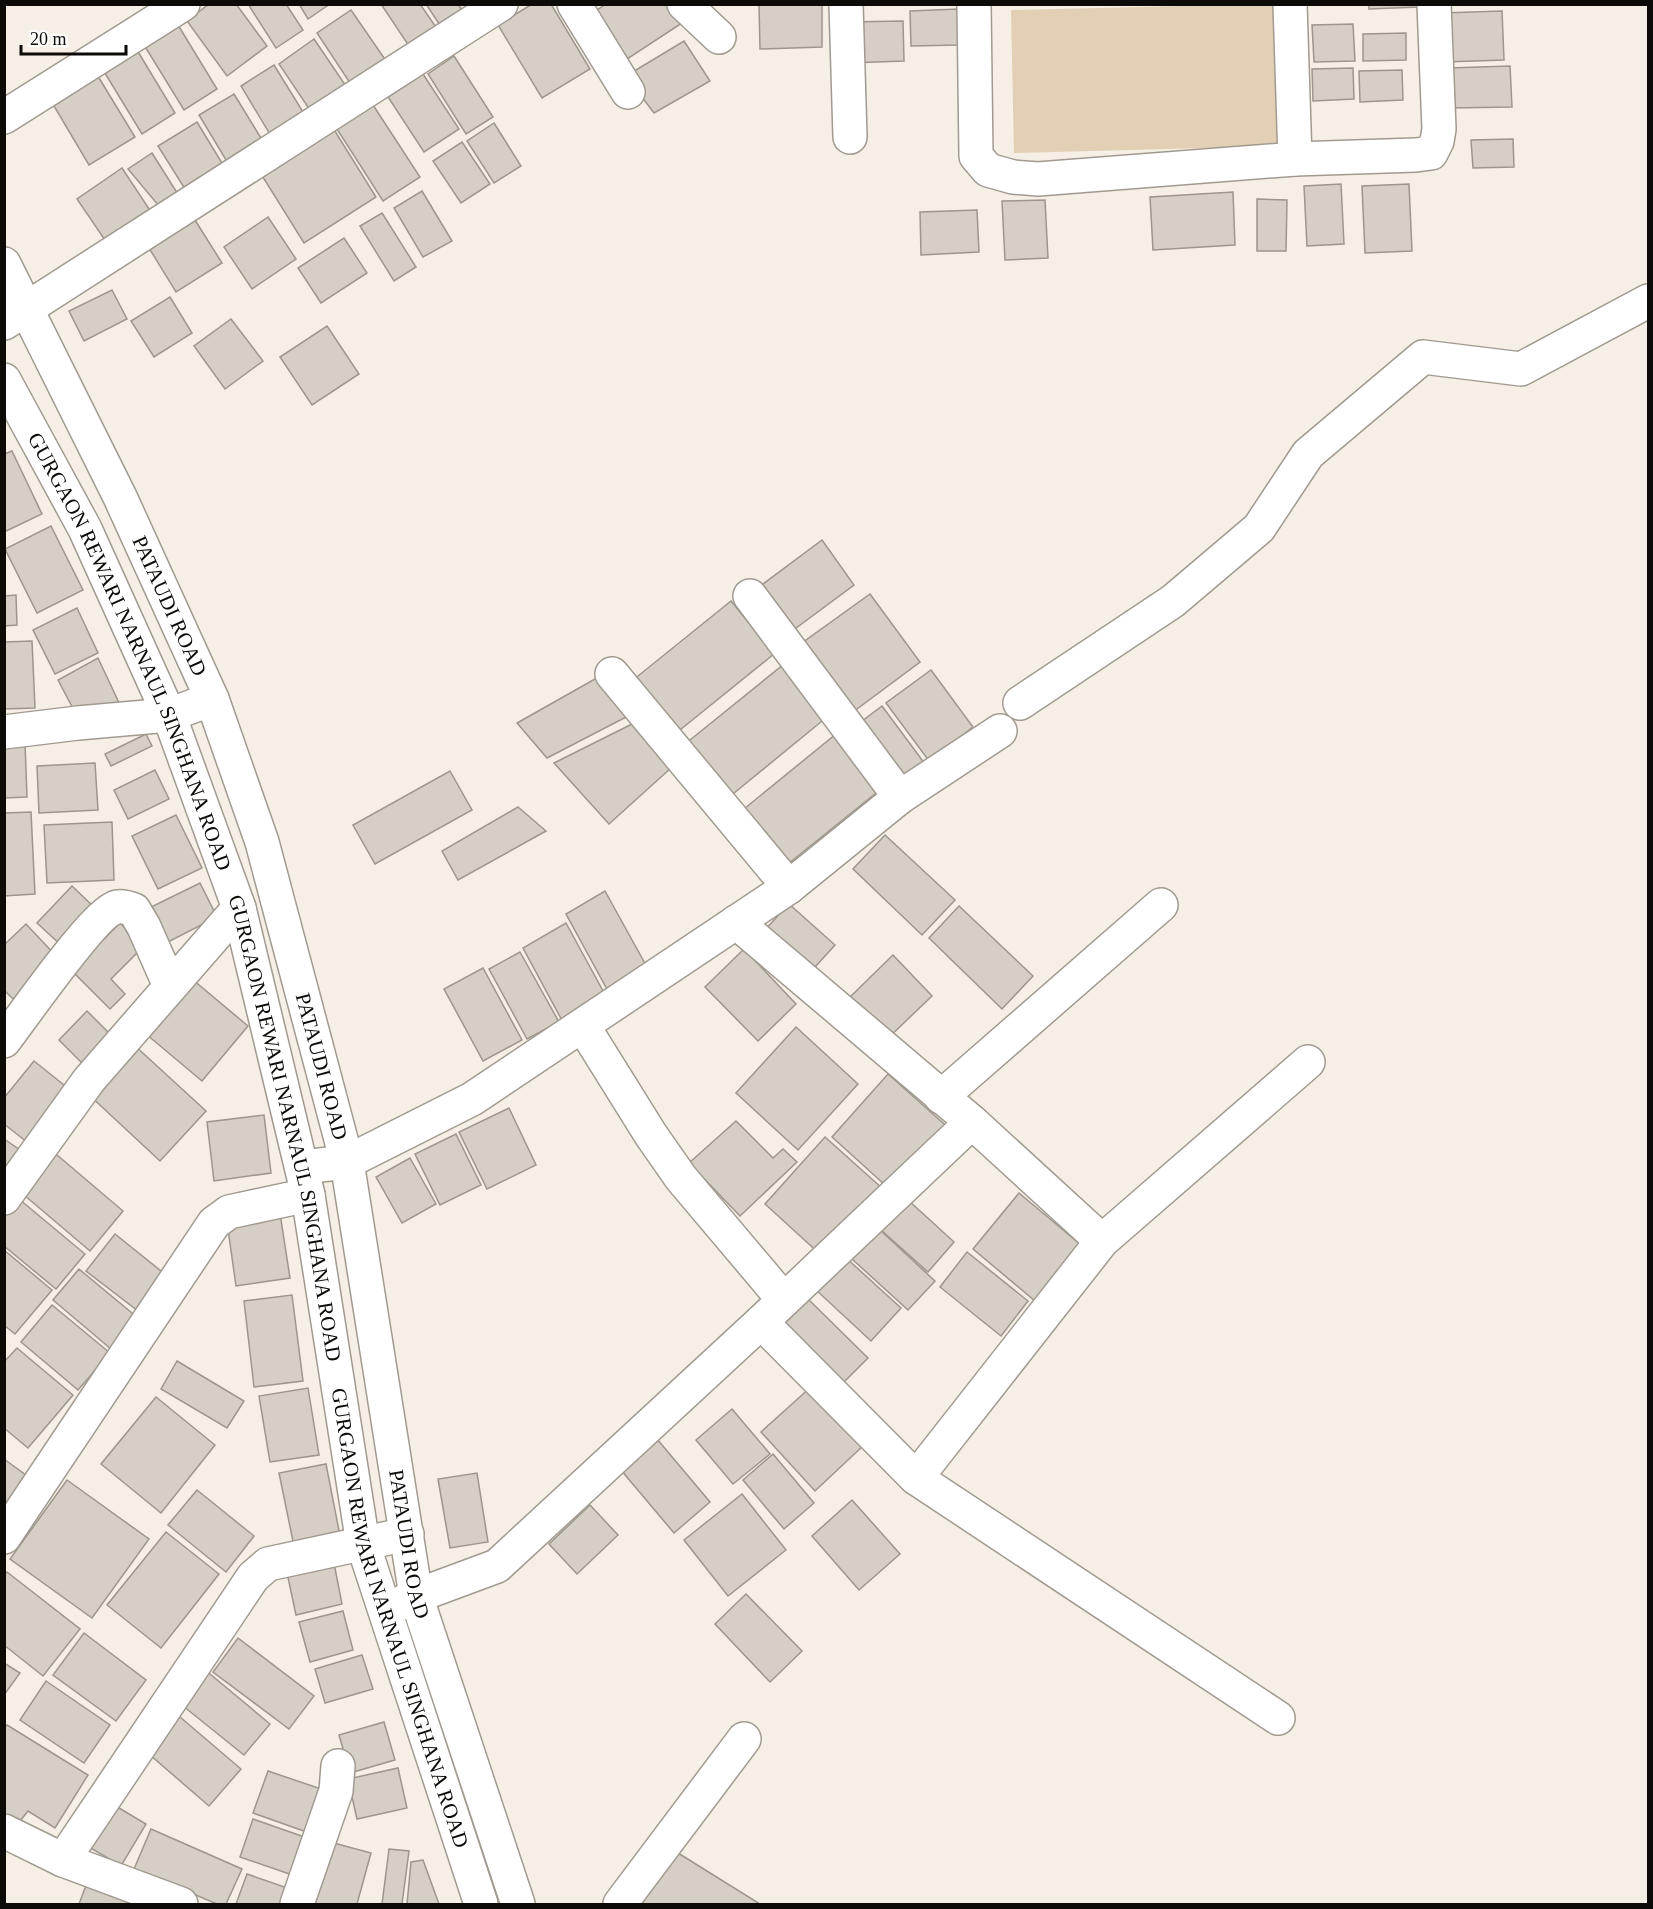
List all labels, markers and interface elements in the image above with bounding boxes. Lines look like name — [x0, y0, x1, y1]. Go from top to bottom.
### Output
scale bar — [21, 18, 126, 56]
text: 20 m — [30, 29, 67, 49]
street label: GURGAON REWARI NARNAUL SINGHANA ROAD — [23, 428, 236, 874]
street label: PATAUDI ROAD — [127, 532, 212, 680]
street label: GURGAON REWARI NARNAUL SINGHANA ROAD — [223, 891, 346, 1363]
street label: PATAUDI ROAD — [291, 990, 353, 1143]
street label: GURGAON REWARI NARNAUL SINGHANA ROAD — [327, 1386, 474, 1851]
street label: PATAUDI ROAD — [384, 1468, 435, 1622]

